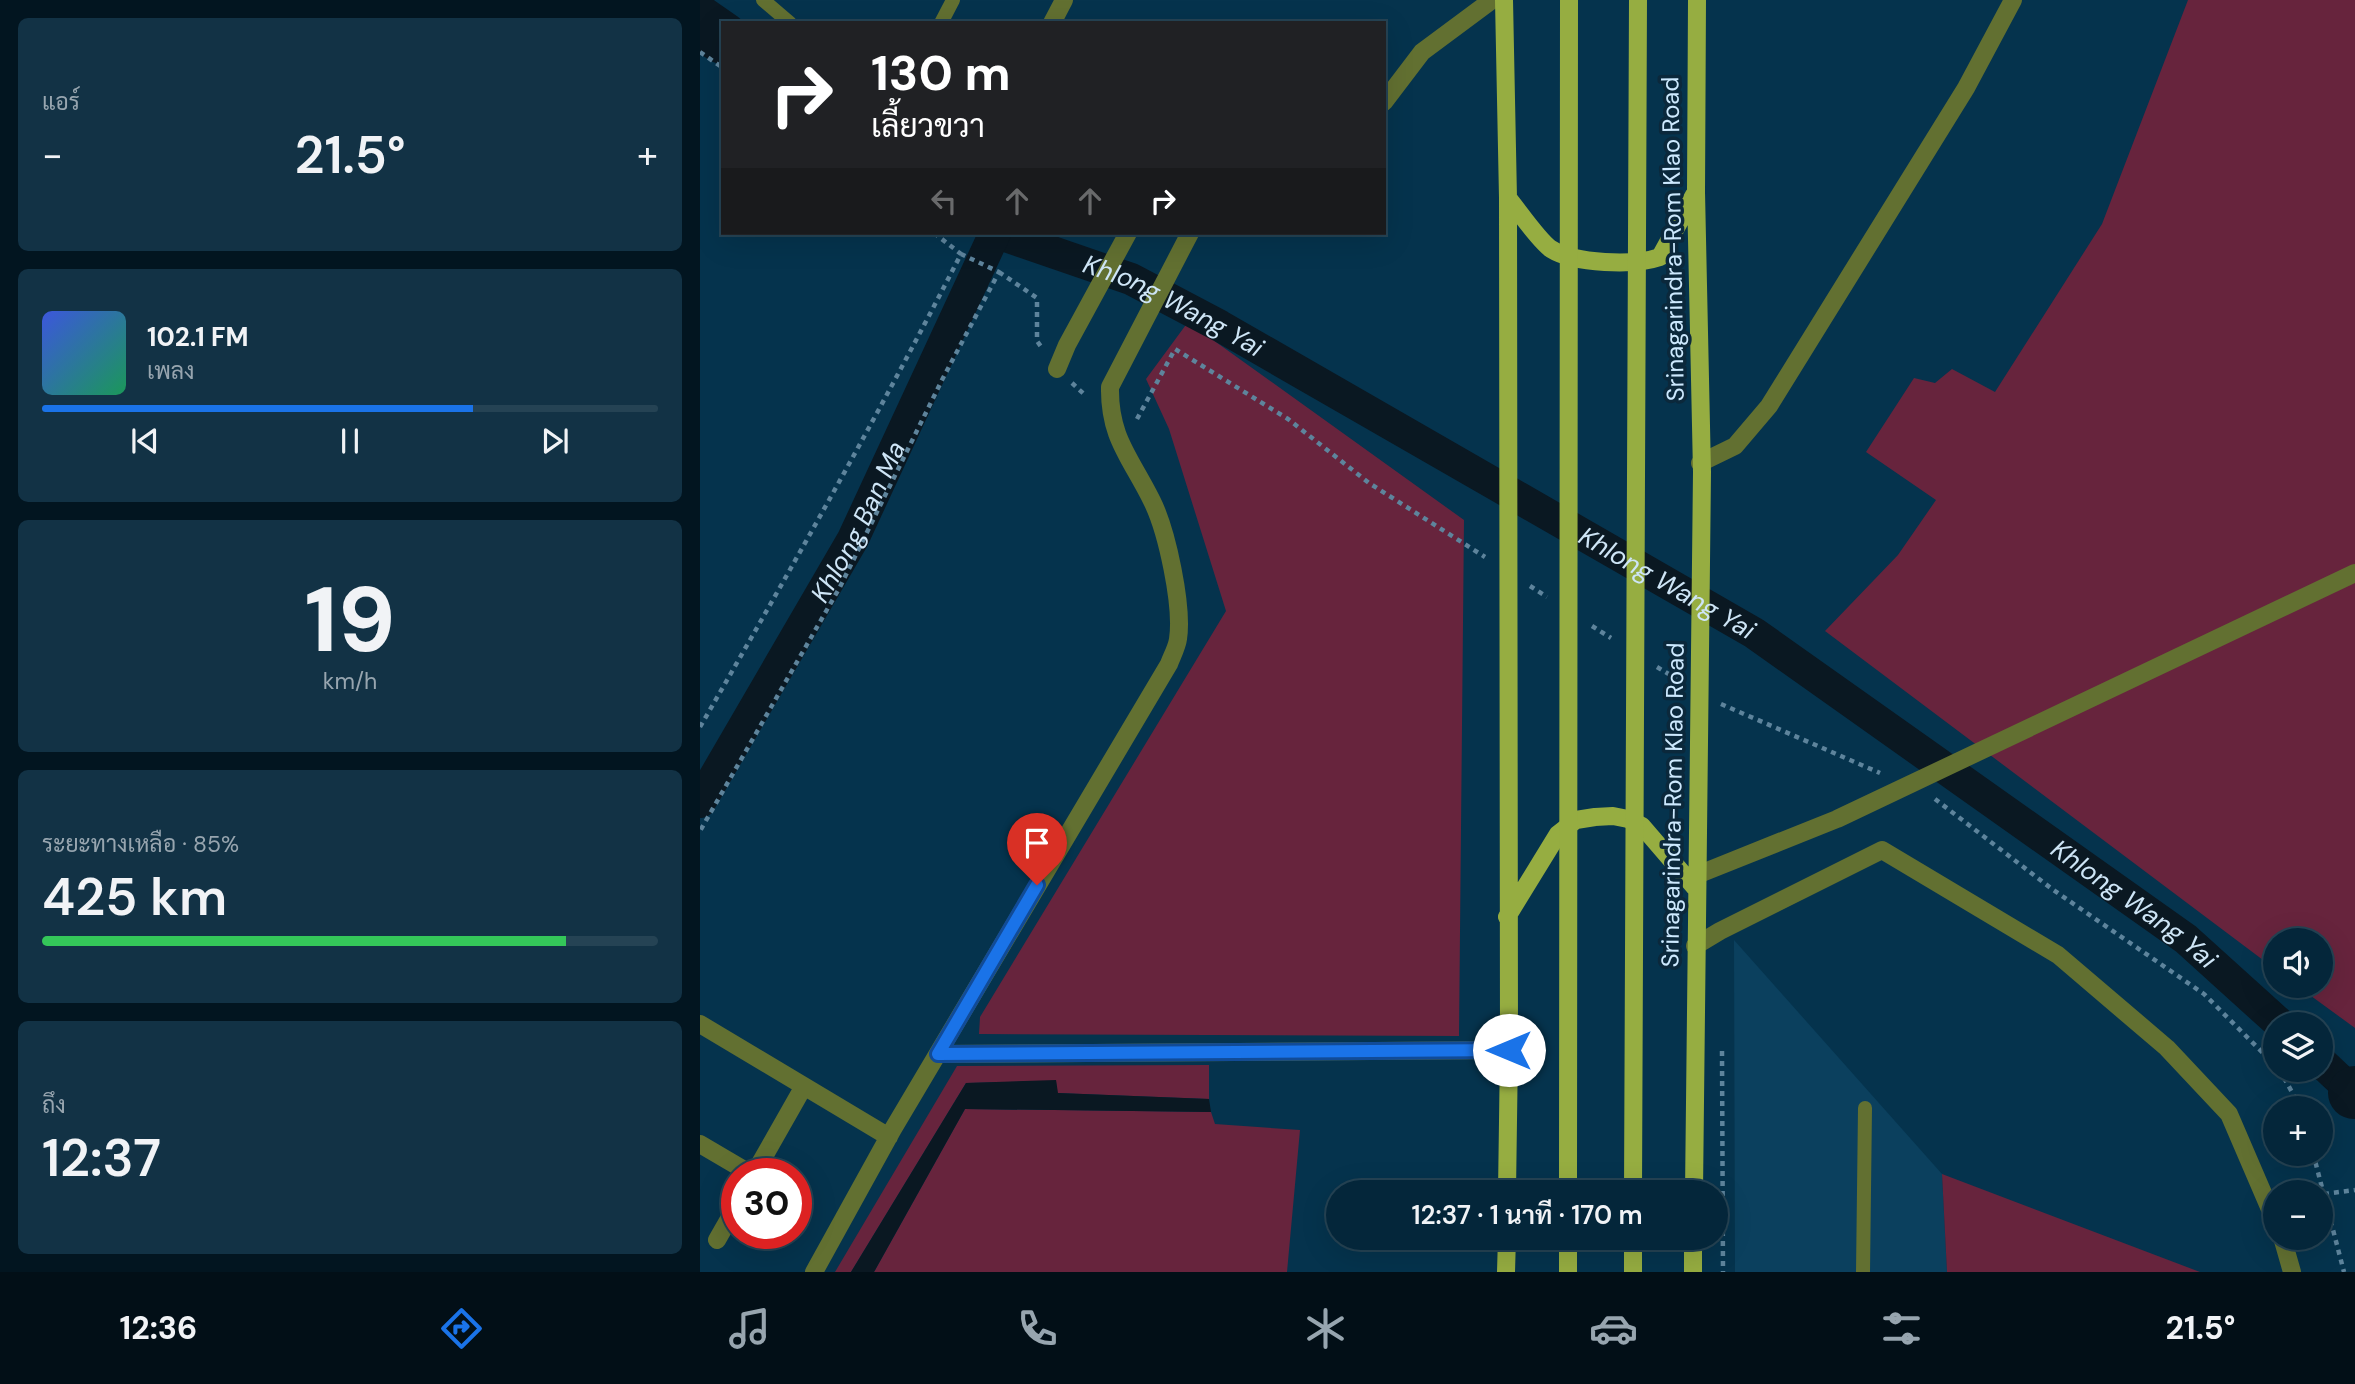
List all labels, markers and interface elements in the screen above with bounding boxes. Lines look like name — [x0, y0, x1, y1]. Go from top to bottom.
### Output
text: 130 m — [871, 41, 1011, 105]
icon: right — [756, 49, 847, 140]
street label: Srinagarindra-Rom Klao Road — [1654, 76, 1691, 402]
text: แอร์ — [42, 87, 80, 117]
text: เลี้ยวขวา — [871, 105, 985, 147]
text: 21.5° — [294, 121, 406, 189]
text: − — [42, 130, 63, 180]
text: + — [637, 130, 658, 180]
icon: left — [925, 182, 963, 220]
icon: ahead — [998, 182, 1036, 220]
icon: ahead — [1071, 182, 1109, 220]
icon: right — [1144, 182, 1182, 220]
water label: Khlong Wang Yai — [1079, 247, 1270, 365]
text: 102.1 FM — [147, 320, 248, 354]
text: เพลง — [147, 356, 194, 386]
icon: previous — [126, 422, 164, 460]
icon: pause — [331, 422, 369, 460]
icon: next — [536, 422, 574, 460]
water label: Khlong Ban Ma — [803, 436, 913, 609]
water label: Khlong Wang Yai — [1573, 519, 1762, 647]
text: 19 — [305, 561, 395, 679]
street label: Srinagarindra-Rom Klao Road — [1654, 642, 1691, 968]
text: km/h — [323, 666, 377, 696]
pin — [1007, 813, 1067, 885]
icon: arrive — [1018, 824, 1056, 862]
text: ระยะทางเหลือ · 85% — [42, 829, 239, 859]
water label: Khlong Wang Yai — [2044, 832, 2225, 976]
text: 425 km — [42, 863, 227, 931]
map controls — [2263, 928, 2333, 1250]
button: sound — [2263, 928, 2333, 998]
button: layers — [2263, 1012, 2333, 1082]
position arrow — [1472, 1013, 1546, 1087]
text: ถึง — [42, 1090, 66, 1120]
button: + — [2263, 1096, 2333, 1166]
text: 12:37 — [42, 1124, 161, 1192]
speed limit sign: 30 — [721, 1158, 812, 1249]
button: − — [2263, 1180, 2333, 1250]
text: 12:37 · 1 นาที · 170 m — [1411, 1198, 1643, 1232]
icon: directions — [437, 1304, 486, 1353]
icon: music — [725, 1304, 774, 1353]
icon: phone — [1013, 1304, 1062, 1353]
icon: climate — [1301, 1304, 1350, 1353]
icon: car — [1589, 1304, 1638, 1353]
icon: filters — [1877, 1304, 1926, 1353]
text: 12:36 — [120, 1307, 197, 1349]
text: 21.5° — [2166, 1307, 2235, 1349]

